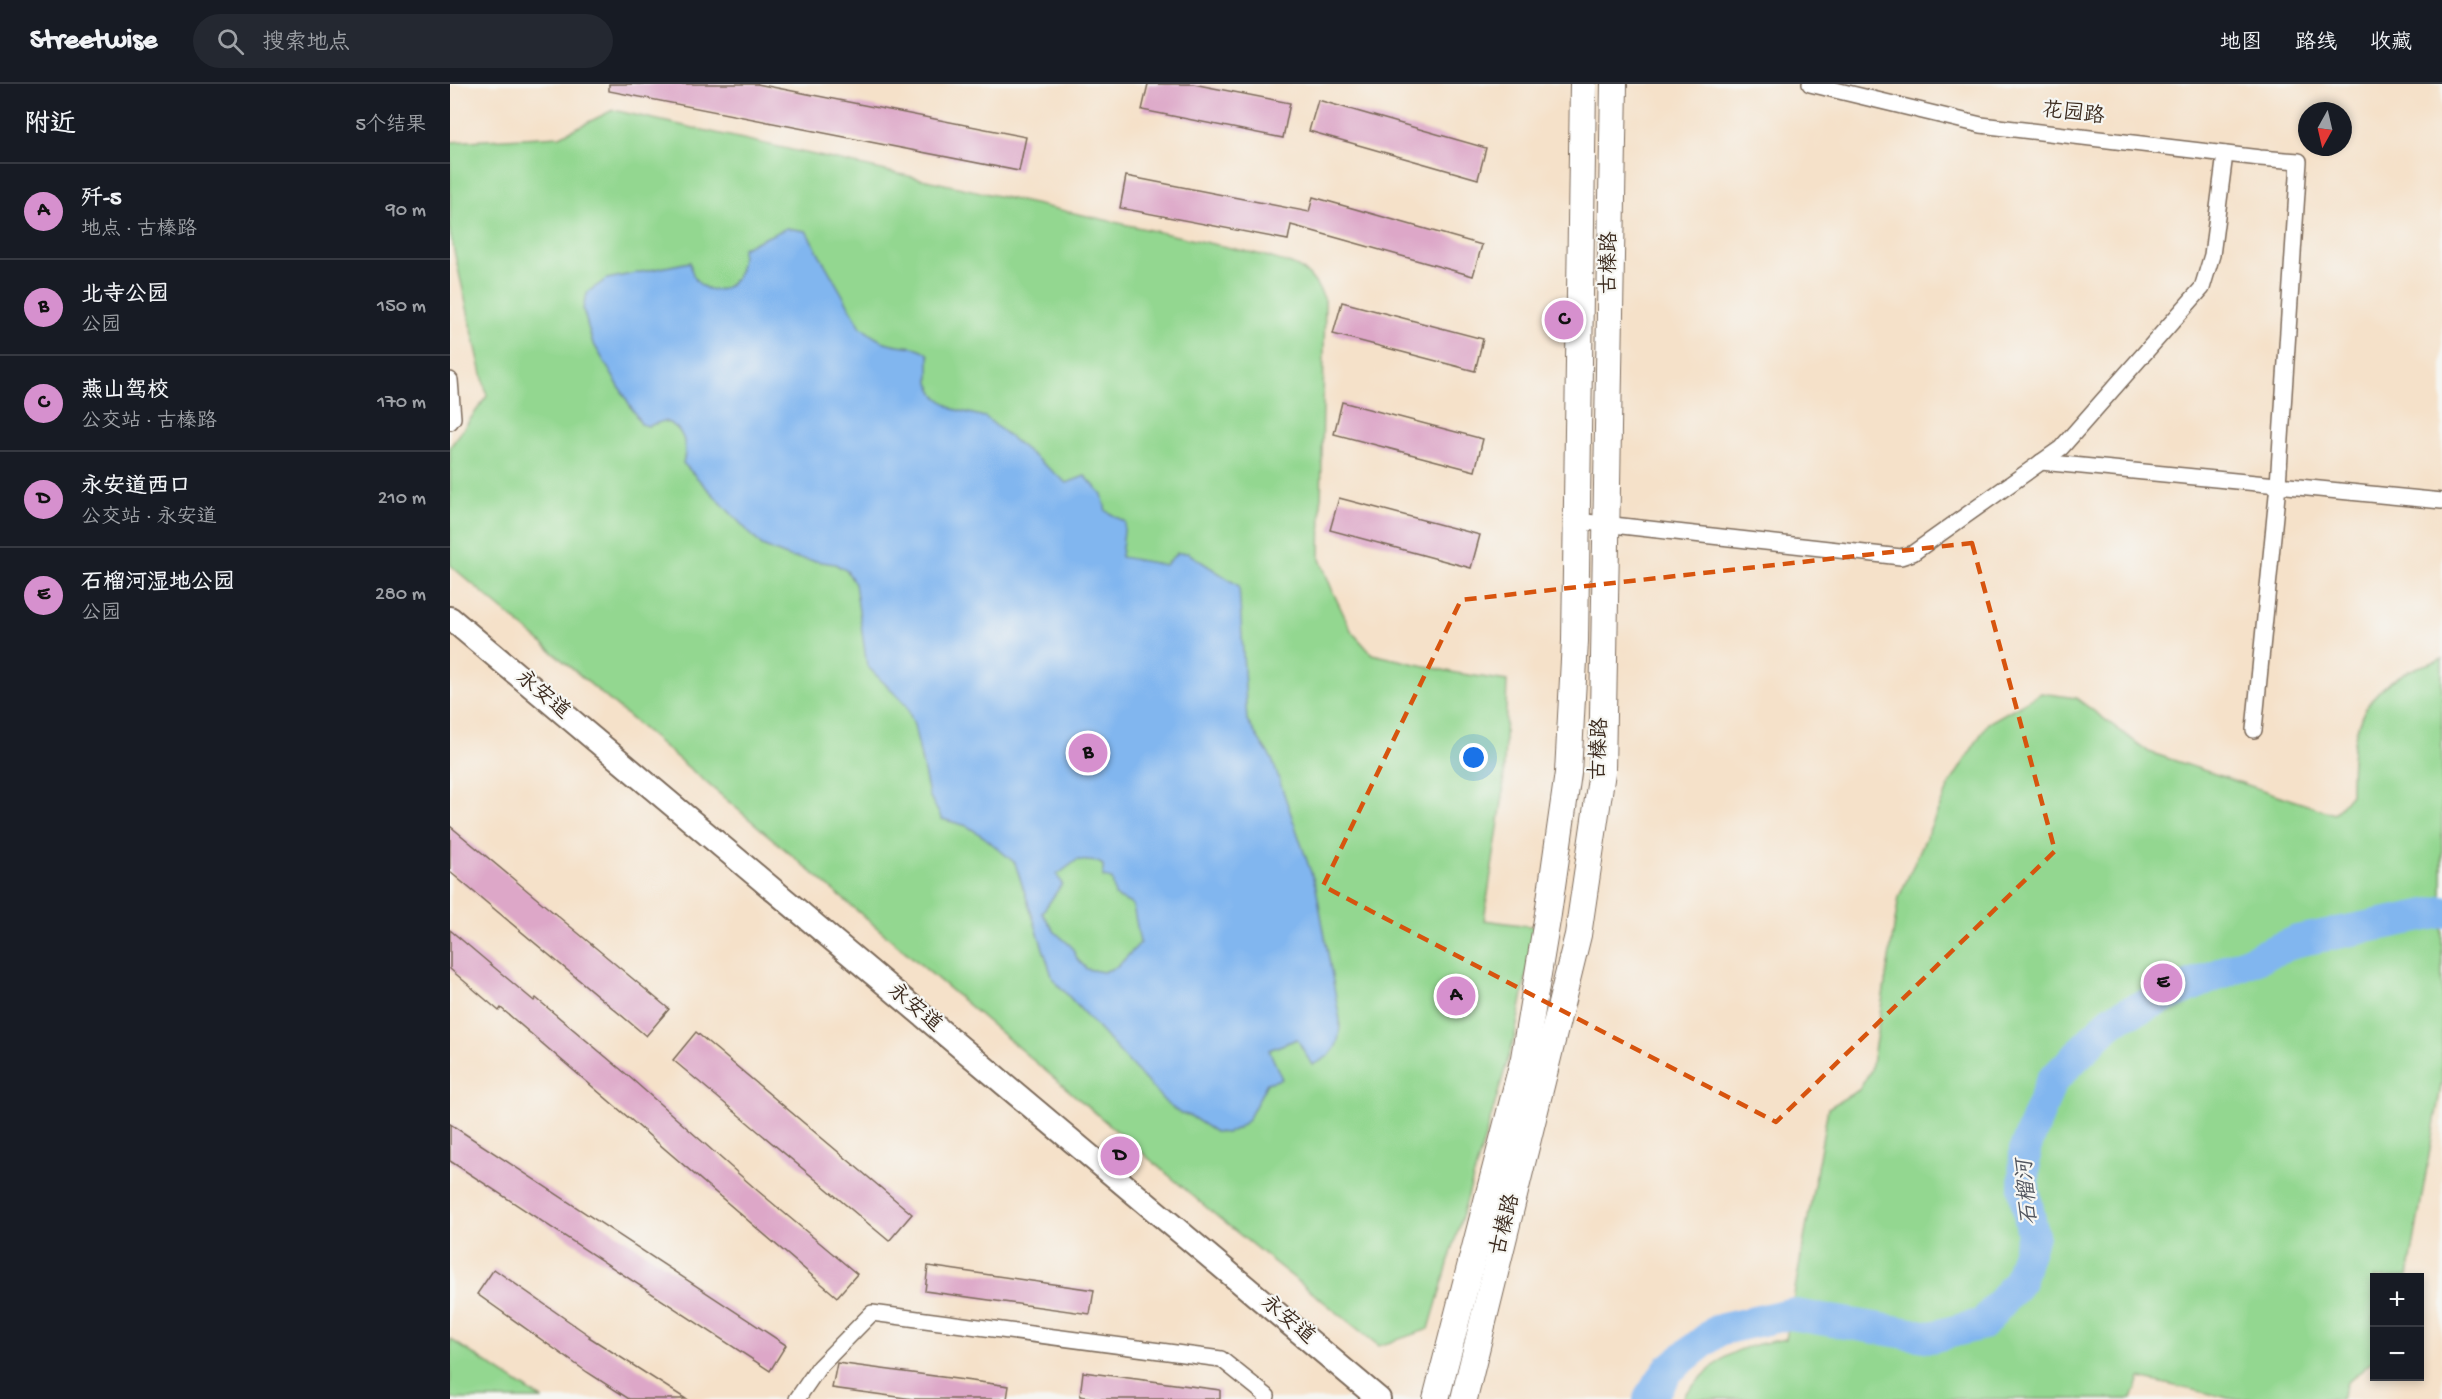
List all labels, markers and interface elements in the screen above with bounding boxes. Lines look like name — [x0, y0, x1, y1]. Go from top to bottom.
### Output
search box — [193, 14, 613, 68]
text: Streetwise — [30, 25, 157, 58]
icon: search — [214, 25, 247, 58]
text: 搜索地点 — [262, 31, 350, 57]
text: 地图 — [2220, 32, 2262, 57]
text: 路线 — [2295, 32, 2337, 57]
text: 收藏 — [2370, 32, 2412, 57]
street label: 花园路 — [2040, 97, 2106, 131]
north arrow — [2298, 102, 2352, 156]
text: 附近 — [24, 111, 76, 142]
text: 5个结果 — [355, 115, 426, 138]
text: 歼-5 — [81, 187, 121, 213]
text: A — [38, 200, 49, 223]
text: 90 m — [386, 200, 426, 223]
text: 地点 · 古榛路 — [81, 219, 197, 242]
street label: 古榛路 — [1596, 231, 1624, 295]
text: 北寺公园 — [81, 283, 169, 309]
text: B — [38, 296, 49, 319]
text: 150 m — [377, 296, 426, 319]
pin: C — [1544, 298, 1584, 342]
text: 公园 — [81, 315, 121, 338]
text: 燕山驾校 — [81, 379, 169, 405]
text: C — [38, 392, 49, 415]
text: 170 m — [377, 392, 426, 415]
text: 公交站 · 古榛路 — [81, 411, 217, 434]
text: 永安道西口 — [81, 475, 191, 501]
text: D — [37, 488, 50, 511]
text: 210 m — [378, 488, 426, 511]
text: 公交站 · 永安道 — [81, 507, 217, 530]
text: 石榴河湿地公园 — [81, 571, 235, 597]
text: E — [37, 584, 50, 607]
text: 280 m — [375, 584, 426, 607]
text: 公园 — [81, 603, 121, 626]
street label: 永安道 — [510, 665, 575, 726]
street label: 古榛路 — [1585, 717, 1615, 781]
pin: B — [1068, 730, 1108, 776]
your location — [1459, 743, 1488, 772]
pin: E — [2144, 960, 2182, 1006]
pin: A — [1436, 974, 1476, 1018]
street label: 永安道 — [882, 978, 947, 1039]
pin: D — [1100, 1134, 1140, 1178]
water label: 石榴河 — [2012, 1155, 2045, 1226]
street label: 古榛路 — [1485, 1191, 1527, 1259]
map controls — [2370, 1273, 2424, 1381]
button: + — [2370, 1273, 2424, 1327]
street label: 永安道 — [1255, 1290, 1320, 1351]
button: − — [2370, 1327, 2424, 1381]

